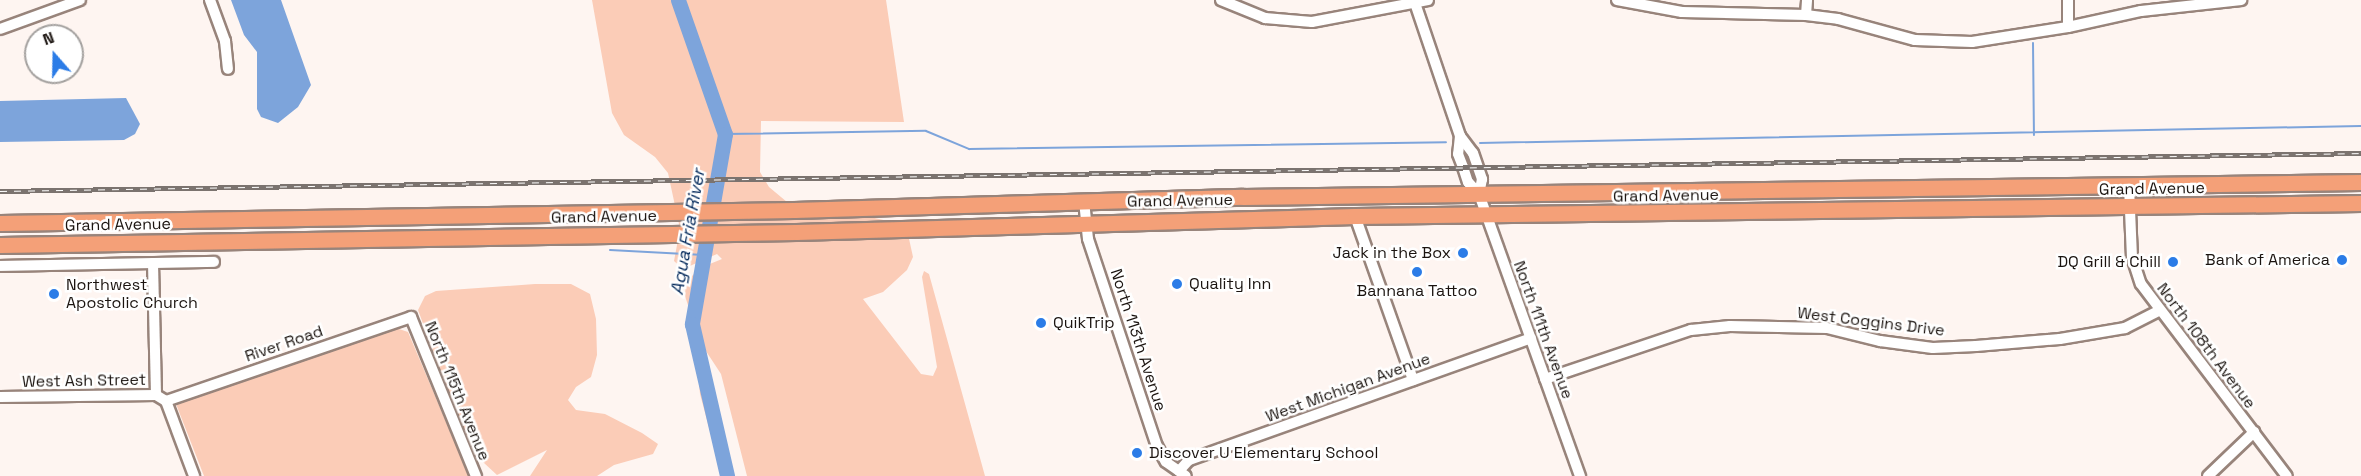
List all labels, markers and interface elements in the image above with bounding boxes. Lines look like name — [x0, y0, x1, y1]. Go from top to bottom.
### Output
north arrow — [24, 24, 84, 84]
text: N — [40, 27, 57, 50]
water label: Agua Fria River — [666, 167, 710, 297]
street label: Grand Avenue — [2099, 178, 2205, 200]
street label: Grand Avenue — [1613, 185, 1719, 207]
street label: Grand Avenue — [1127, 190, 1233, 212]
street label: Grand Avenue — [551, 206, 657, 228]
street label: Grand Avenue — [65, 214, 171, 236]
place label: Jack in the Box — [1333, 243, 1451, 263]
marker: Jack in the Box — [1456, 246, 1470, 260]
place label: Bank of America — [2205, 250, 2330, 270]
place label: DQ Grill & Chill — [2057, 252, 2161, 272]
marker: Bank of America — [2335, 253, 2349, 267]
marker: DQ Grill & Chill — [2166, 255, 2180, 269]
street label: North 111th Avenue — [1509, 258, 1577, 402]
marker: Bannana Tattoo — [1410, 265, 1424, 279]
street label: North 113th Avenue — [1106, 266, 1170, 414]
place label: Quality Inn — [1189, 274, 1271, 294]
place label: Northwest Apostolic Church — [66, 275, 198, 313]
marker: Quality Inn — [1170, 277, 1184, 291]
street label: North 108th Avenue — [2152, 279, 2260, 413]
place label: Bannana Tattoo — [1356, 281, 1478, 301]
marker: Northwest Apostolic Church — [47, 287, 61, 301]
street label: West Coggins Drive — [1796, 303, 1946, 341]
place label: QuikTrip — [1053, 313, 1114, 333]
marker: QuikTrip — [1034, 316, 1048, 330]
street label: North 115th Avenue — [420, 319, 494, 463]
street label: River Road — [242, 322, 326, 366]
street label: West Michigan Avenue — [1263, 349, 1433, 427]
street label: West Ash Street — [22, 370, 146, 392]
place label: Discover U Elementary School — [1149, 443, 1378, 463]
marker: Discover U Elementary School — [1130, 446, 1144, 460]

